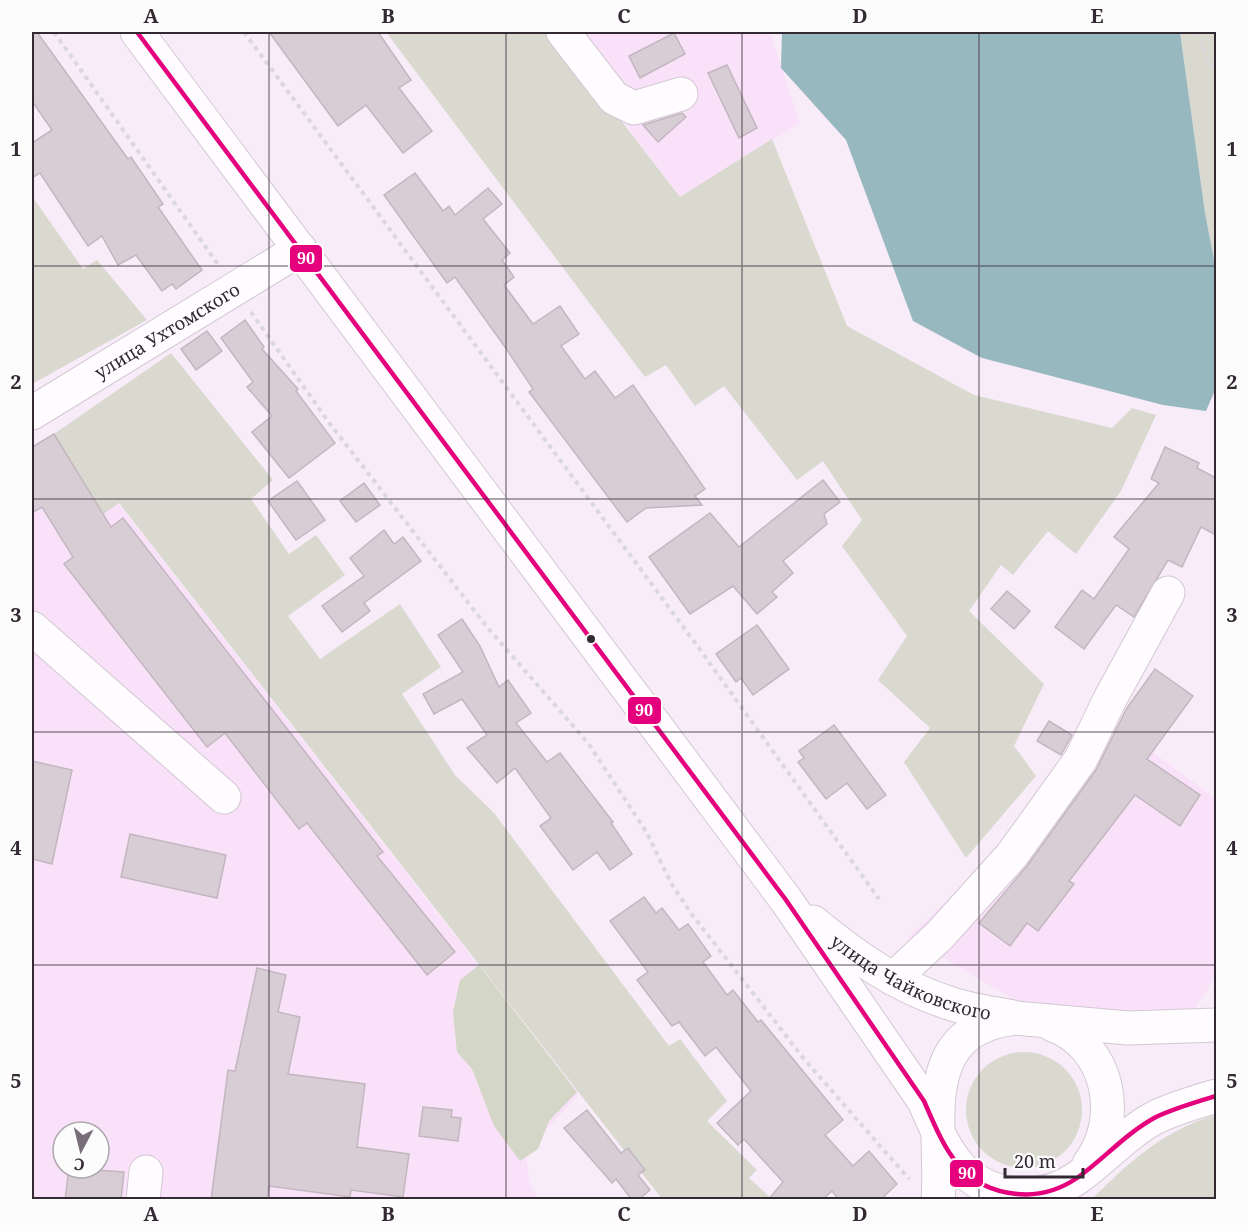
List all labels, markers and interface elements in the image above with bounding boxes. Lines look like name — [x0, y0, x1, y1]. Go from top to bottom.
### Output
text: A — [143, 2, 159, 29]
text: B — [381, 2, 395, 29]
text: C — [617, 2, 631, 29]
text: D — [852, 2, 868, 29]
text: E — [1090, 2, 1104, 29]
text: 1 — [10, 135, 22, 162]
text: 1 — [1226, 135, 1238, 162]
line badge: 90 — [289, 244, 323, 273]
text: 90 — [297, 247, 315, 269]
street label: улица Ухтомского — [90, 277, 244, 384]
text: 2 — [10, 368, 22, 395]
text: 2 — [1226, 368, 1238, 395]
text: 3 — [10, 601, 22, 628]
text: 3 — [1226, 601, 1238, 628]
unlabelled marker — [585, 633, 597, 645]
line badge: 90 — [627, 696, 662, 725]
text: 90 — [635, 699, 653, 721]
text: 4 — [10, 834, 22, 861]
text: 4 — [1226, 834, 1238, 861]
street label: улица Чайковского — [826, 929, 993, 1025]
text: 5 — [10, 1067, 22, 1094]
text: 5 — [1226, 1067, 1238, 1094]
north arrow — [51, 1120, 111, 1180]
scale bar — [1005, 1141, 1083, 1179]
text: 20 m — [1014, 1149, 1056, 1173]
text: С — [73, 1153, 86, 1176]
line badge: 90 — [949, 1159, 984, 1188]
text: 90 — [958, 1162, 976, 1184]
text: A — [143, 1200, 159, 1227]
text: B — [381, 1200, 395, 1227]
text: C — [617, 1200, 631, 1227]
text: D — [852, 1200, 868, 1227]
text: E — [1090, 1200, 1104, 1227]

